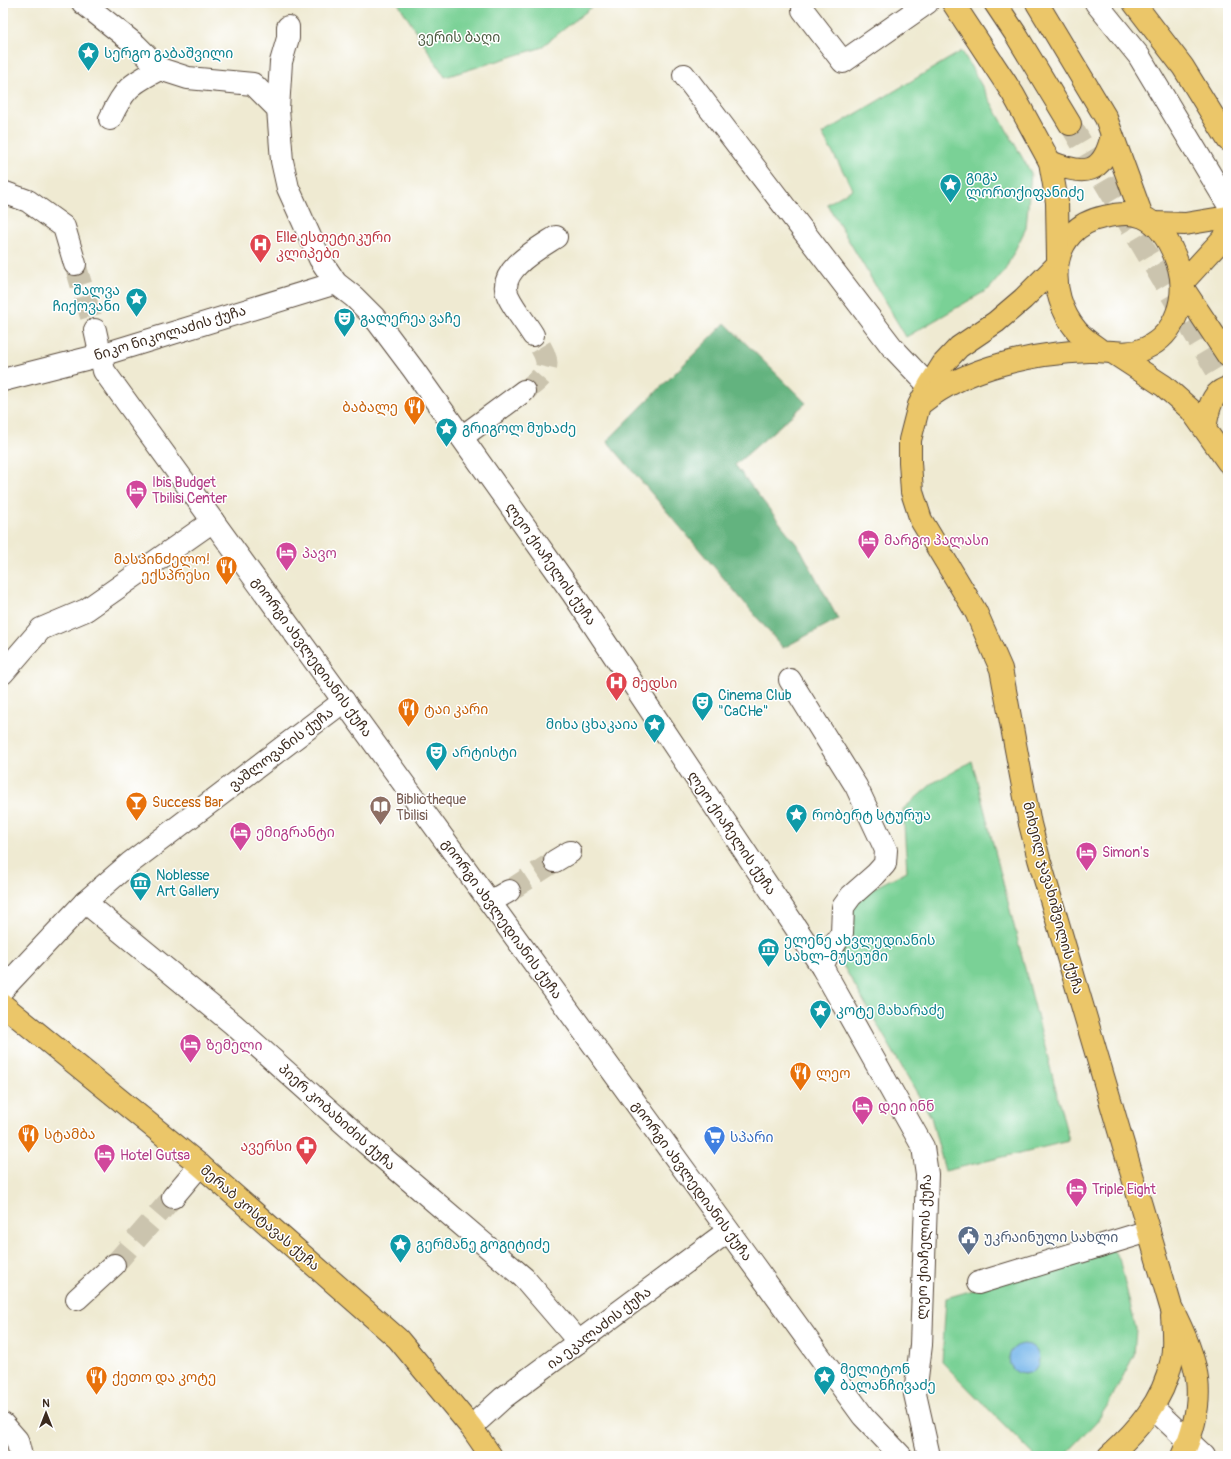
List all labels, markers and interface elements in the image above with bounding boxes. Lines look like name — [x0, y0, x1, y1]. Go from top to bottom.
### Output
park label: ვერის ბაღი — [418, 29, 500, 46]
place icon: სერგო გაბაშვილი — [76, 40, 102, 73]
place label: სერგო გაბაშვილი — [104, 45, 233, 62]
place label: გიგა ლორთქიფანიძე — [966, 168, 1085, 201]
place icon: გიგა ლორთქიფანიძე — [937, 171, 963, 204]
place label: Elle ესთეტიკური კლიპები — [276, 229, 391, 262]
hospital icon: Elle ესთეტიკური კლიპები — [247, 232, 273, 265]
place label: შალვა ჩიქოვანი — [52, 282, 120, 315]
place icon: შალვა ჩიქოვანი — [123, 285, 149, 318]
street label: ნიკო ნიკოლაძის ქუჩა — [92, 302, 248, 364]
theatre icon: გალერეა ვაჩე — [332, 305, 358, 338]
place label: გალერეა ვაჩე — [360, 310, 461, 327]
restaurant icon: ბაბალე — [401, 394, 427, 427]
place label: ბაბალე — [342, 399, 398, 416]
place icon: გრიგოლ მუხაძე — [433, 415, 459, 448]
place label: გრიგოლ მუხაძე — [462, 420, 576, 437]
place label: Ibis Budget Tbilisi Center — [152, 474, 227, 507]
hotel icon: Ibis Budget Tbilisi Center — [124, 477, 150, 510]
street label: ლეო ქიაჩელის ქუჩა — [502, 499, 600, 629]
hotel icon: მარგო პალასი — [855, 527, 881, 560]
place label: მარგო პალასი — [884, 532, 989, 549]
hotel icon: პავო — [273, 540, 299, 573]
place label: პავო — [302, 545, 337, 562]
place label: მასპინძელო! ექსპრესი — [114, 551, 210, 584]
restaurant icon: მასპინძელო! ექსპრესი — [213, 554, 239, 587]
street label: გიორგი ახვლედიანის ქუჩა — [248, 574, 376, 740]
hospital icon: მედსი — [603, 670, 629, 703]
place label: მედსი — [632, 675, 677, 692]
place label: Cinema Club "CaCHe" — [718, 687, 792, 720]
theatre icon: Cinema Club "CaCHe" — [689, 690, 715, 723]
restaurant icon: ტაი კარი — [396, 696, 422, 729]
place label: ტაი კარი — [424, 701, 488, 718]
street label: ვაშლოვანის ქუჩა — [225, 704, 337, 794]
place icon: მიხა ცხაკაია — [641, 711, 667, 744]
place label: მიხა ცხაკაია — [546, 716, 638, 733]
theatre icon: არტისტი — [423, 739, 449, 772]
place label: არტისტი — [452, 744, 517, 761]
street label: ლეო ქიაჩელის ქუჩა — [684, 768, 780, 898]
bar icon: Success Bar — [123, 789, 149, 822]
place label: Bibliotheque Tbilisi — [396, 791, 466, 824]
place label: Success Bar — [152, 794, 223, 811]
library icon: Bibliotheque Tbilisi — [368, 794, 394, 827]
street label: მიხეილ ჯავახიშვილის ქუჩა — [1019, 800, 1087, 996]
place icon: რობერტ სტურუა — [784, 802, 810, 835]
place label: რობერტ სტურუა — [812, 807, 931, 824]
hotel icon: ემიგრანტი — [227, 819, 253, 852]
place label: ემიგრანტი — [256, 824, 335, 841]
street label: გიორგი ახვლედიანის ქუჩა — [438, 836, 566, 1002]
hotel icon: Simon's — [1074, 839, 1100, 872]
place label: Simon's — [1102, 844, 1150, 861]
place label: Noblesse Art Gallery — [156, 867, 219, 900]
museum icon: Noblesse Art Gallery — [128, 870, 154, 903]
place label: ელენე ახვლედიანის სახლ-მუსეუმი — [784, 932, 935, 965]
museum icon: ელენე ახვლედიანის სახლ-მუსეუმი — [756, 935, 782, 968]
place icon: კოტე მახარაძე — [807, 997, 833, 1030]
place label: კოტე მახარაძე — [836, 1002, 945, 1019]
hotel icon: ზემელი — [177, 1032, 203, 1065]
place label: ზემელი — [206, 1037, 262, 1054]
street label: პიერ კობახიძის ქუჩა — [275, 1060, 399, 1174]
restaurant icon: ლეო — [788, 1060, 814, 1093]
place label: ლეო — [816, 1065, 851, 1082]
hotel icon: დეი ინნ — [850, 1093, 876, 1126]
street label: გიორგი ახვლედიანის ქუჩა — [628, 1098, 756, 1264]
place label: დეი ინნ — [878, 1098, 934, 1115]
restaurant icon: სტამბა — [16, 1121, 42, 1154]
supermarket icon: სპარი — [701, 1124, 727, 1157]
place label: სტამბა — [44, 1126, 96, 1143]
place label: სპარი — [730, 1129, 773, 1146]
pharmacy icon: ავერსი — [294, 1133, 320, 1166]
place label: ავერსი — [240, 1138, 292, 1155]
hotel icon: Hotel Gutsa — [92, 1142, 118, 1175]
place label: Hotel Gutsa — [120, 1147, 190, 1164]
street label: მერაბ კოსტავას ქუჩა — [197, 1162, 323, 1274]
street label: ლეო ქიაჩელის ქუჩა — [913, 1174, 935, 1320]
hotel icon: Triple Eight — [1063, 1176, 1089, 1209]
place label: Triple Eight — [1092, 1181, 1156, 1198]
public building icon: უკრაინული სახლი — [956, 1224, 982, 1257]
place label: უკრაინული სახლი — [984, 1229, 1118, 1246]
place icon: გერმანე გოგიტიძე — [388, 1231, 414, 1264]
place label: გერმანე გოგიტიძე — [416, 1236, 550, 1253]
street label: ია ეკალაძის ქუჩა — [543, 1283, 655, 1373]
place label: მელიტონ ბალანჩივაძე — [840, 1361, 936, 1394]
restaurant icon: ქეთო და კოტე — [84, 1364, 110, 1397]
place icon: მელიტონ ბალანჩივაძე — [811, 1364, 837, 1397]
place label: ქეთო და კოტე — [112, 1369, 216, 1386]
north arrow — [26, 1393, 66, 1433]
text: N — [42, 1397, 50, 1410]

